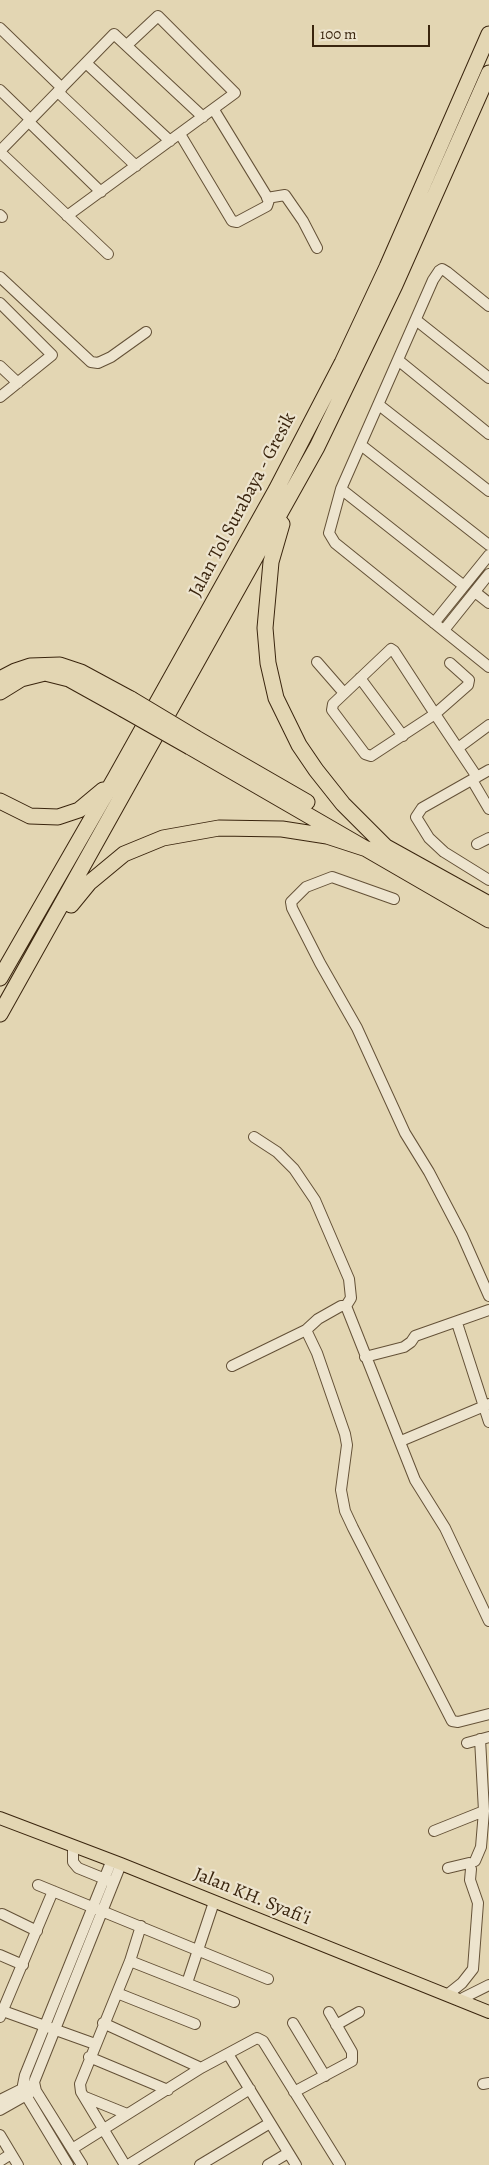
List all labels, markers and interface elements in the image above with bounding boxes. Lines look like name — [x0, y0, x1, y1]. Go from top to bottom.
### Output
scale bar — [314, 15, 432, 47]
text: 100 m — [320, 24, 357, 44]
street label: Jalan Tol Surabaya - Gresik — [185, 409, 301, 601]
street label: Jalan KH. Syafi'i — [190, 1863, 314, 1931]

